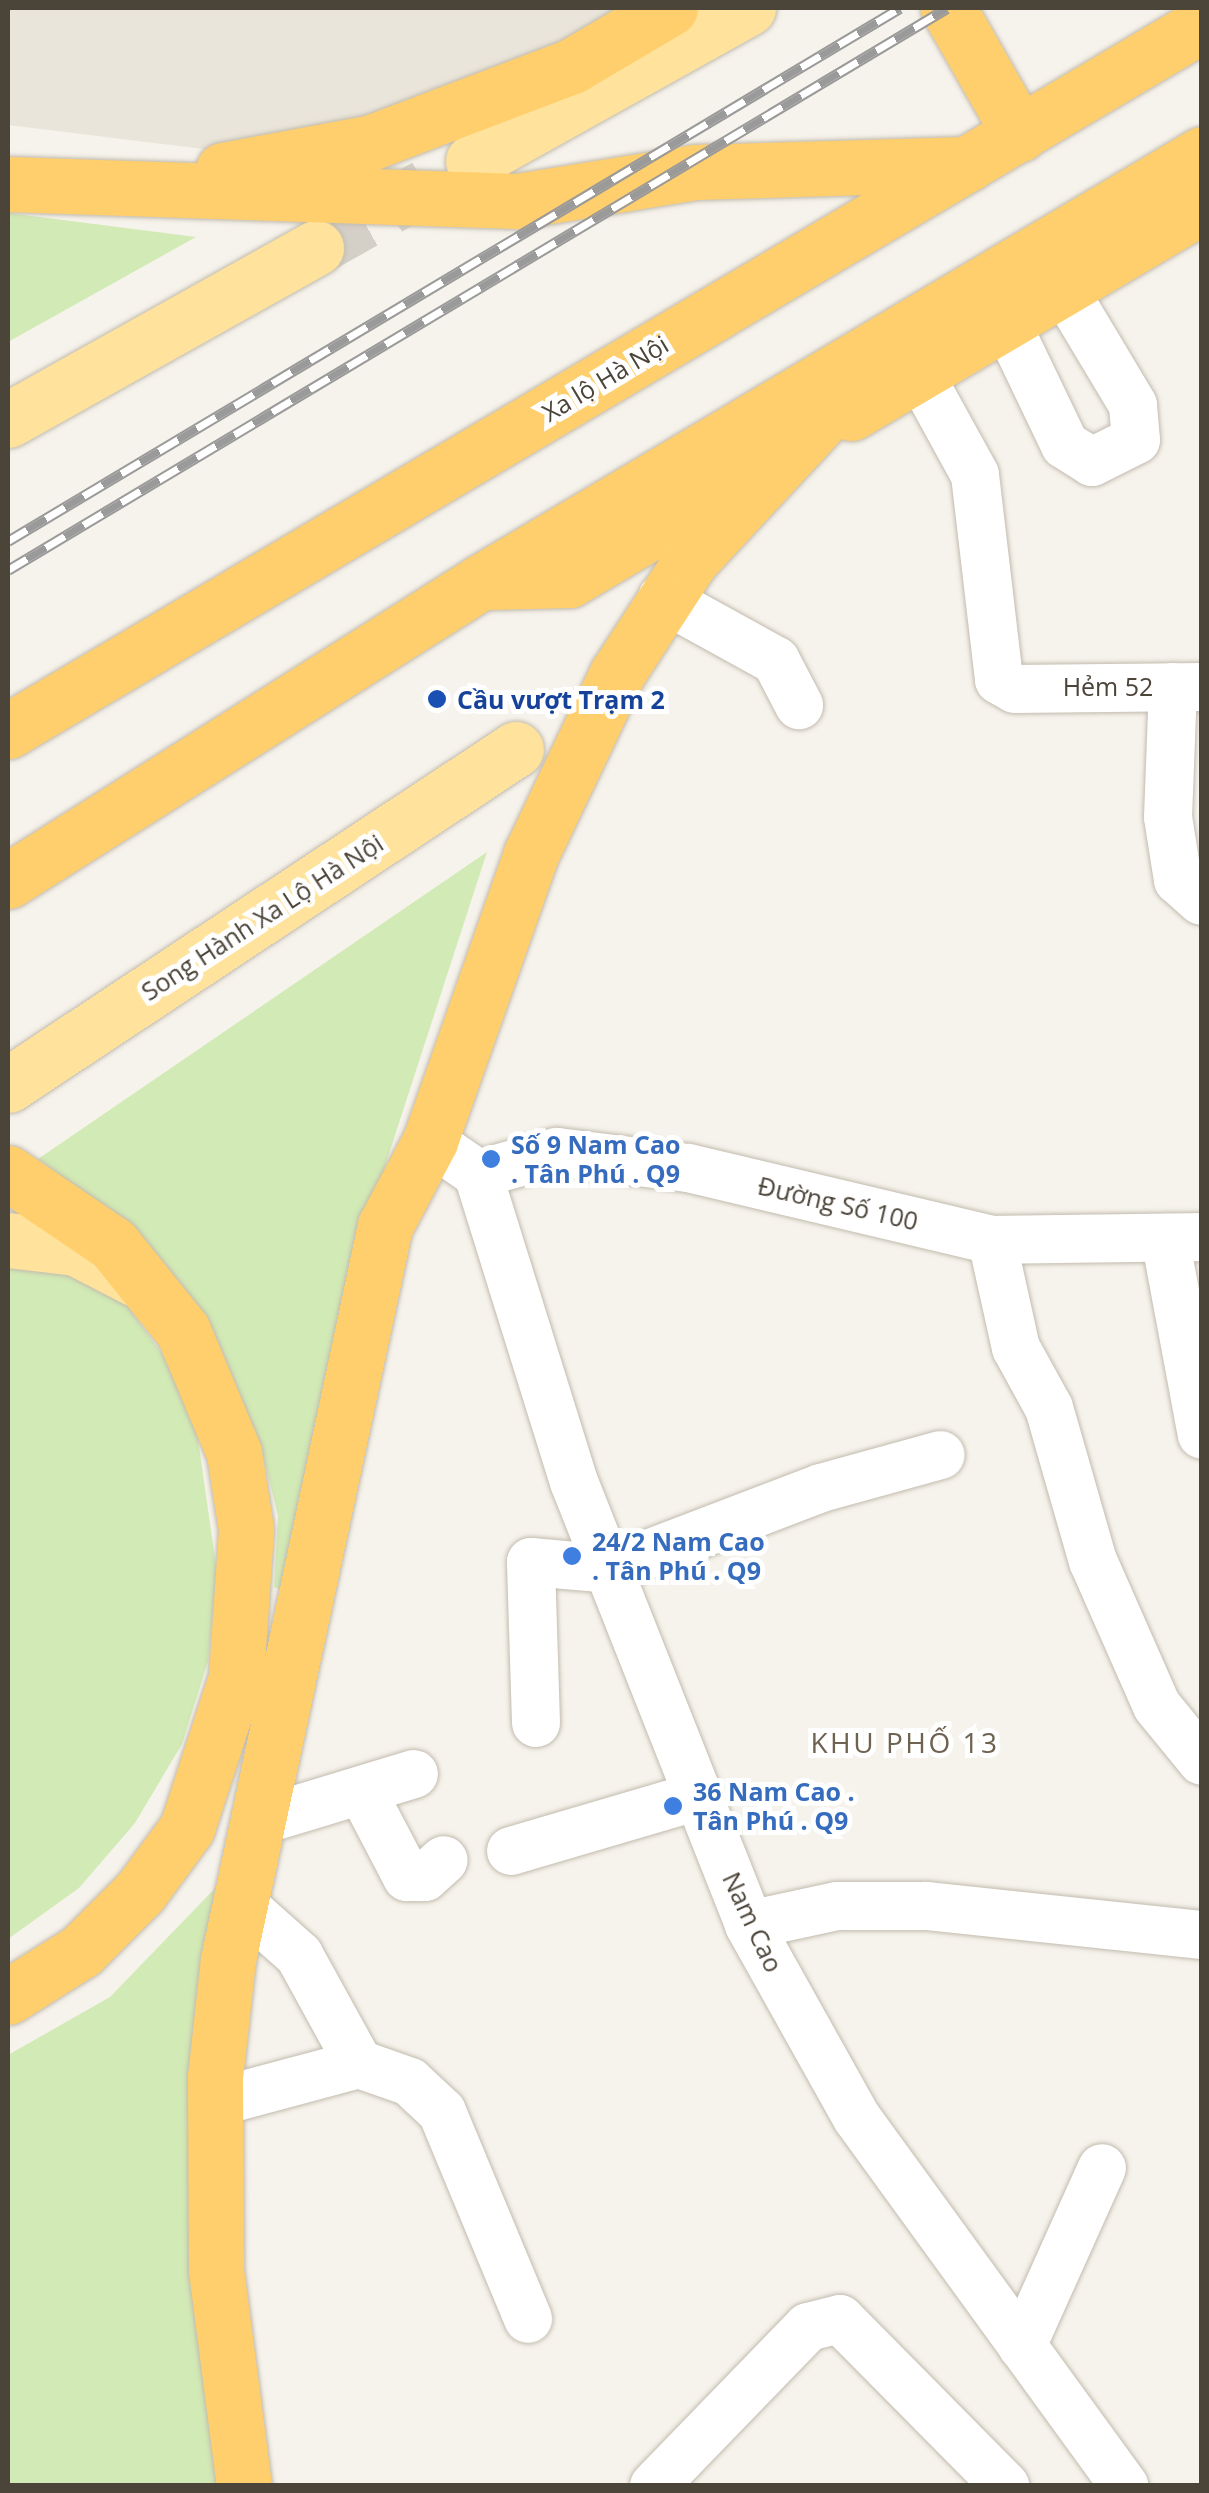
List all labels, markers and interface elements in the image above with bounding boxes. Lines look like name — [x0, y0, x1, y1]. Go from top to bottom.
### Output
street label: Xa lộ Hà Nội — [537, 329, 673, 427]
street label: Hẻm 52 — [1063, 671, 1153, 701]
place label: Cầu vượt Trạm 2 — [457, 684, 665, 714]
marker: Cầu vượt Trạm 2 — [426, 688, 448, 710]
street label: Song Hành Xa Lộ Hà Nội — [136, 828, 388, 1006]
place label: Số 9 Nam Cao . Tân Phú . Q9 — [511, 1130, 681, 1189]
marker: Số 9 Nam Cao . Tân Phú . Q9 — [480, 1148, 502, 1170]
street label: Đường Số 100 — [755, 1170, 921, 1236]
place label: 24/2 Nam Cao . Tân Phú . Q9 — [592, 1527, 765, 1586]
marker: 24/2 Nam Cao . Tân Phú . Q9 — [561, 1545, 583, 1567]
district label: KHU PHỐ 13 — [810, 1725, 1000, 1759]
place label: 36 Nam Cao . Tân Phú . Q9 — [693, 1777, 855, 1836]
marker: 36 Nam Cao . Tân Phú . Q9 — [662, 1795, 684, 1817]
street label: Nam Cao — [717, 1867, 789, 1977]

